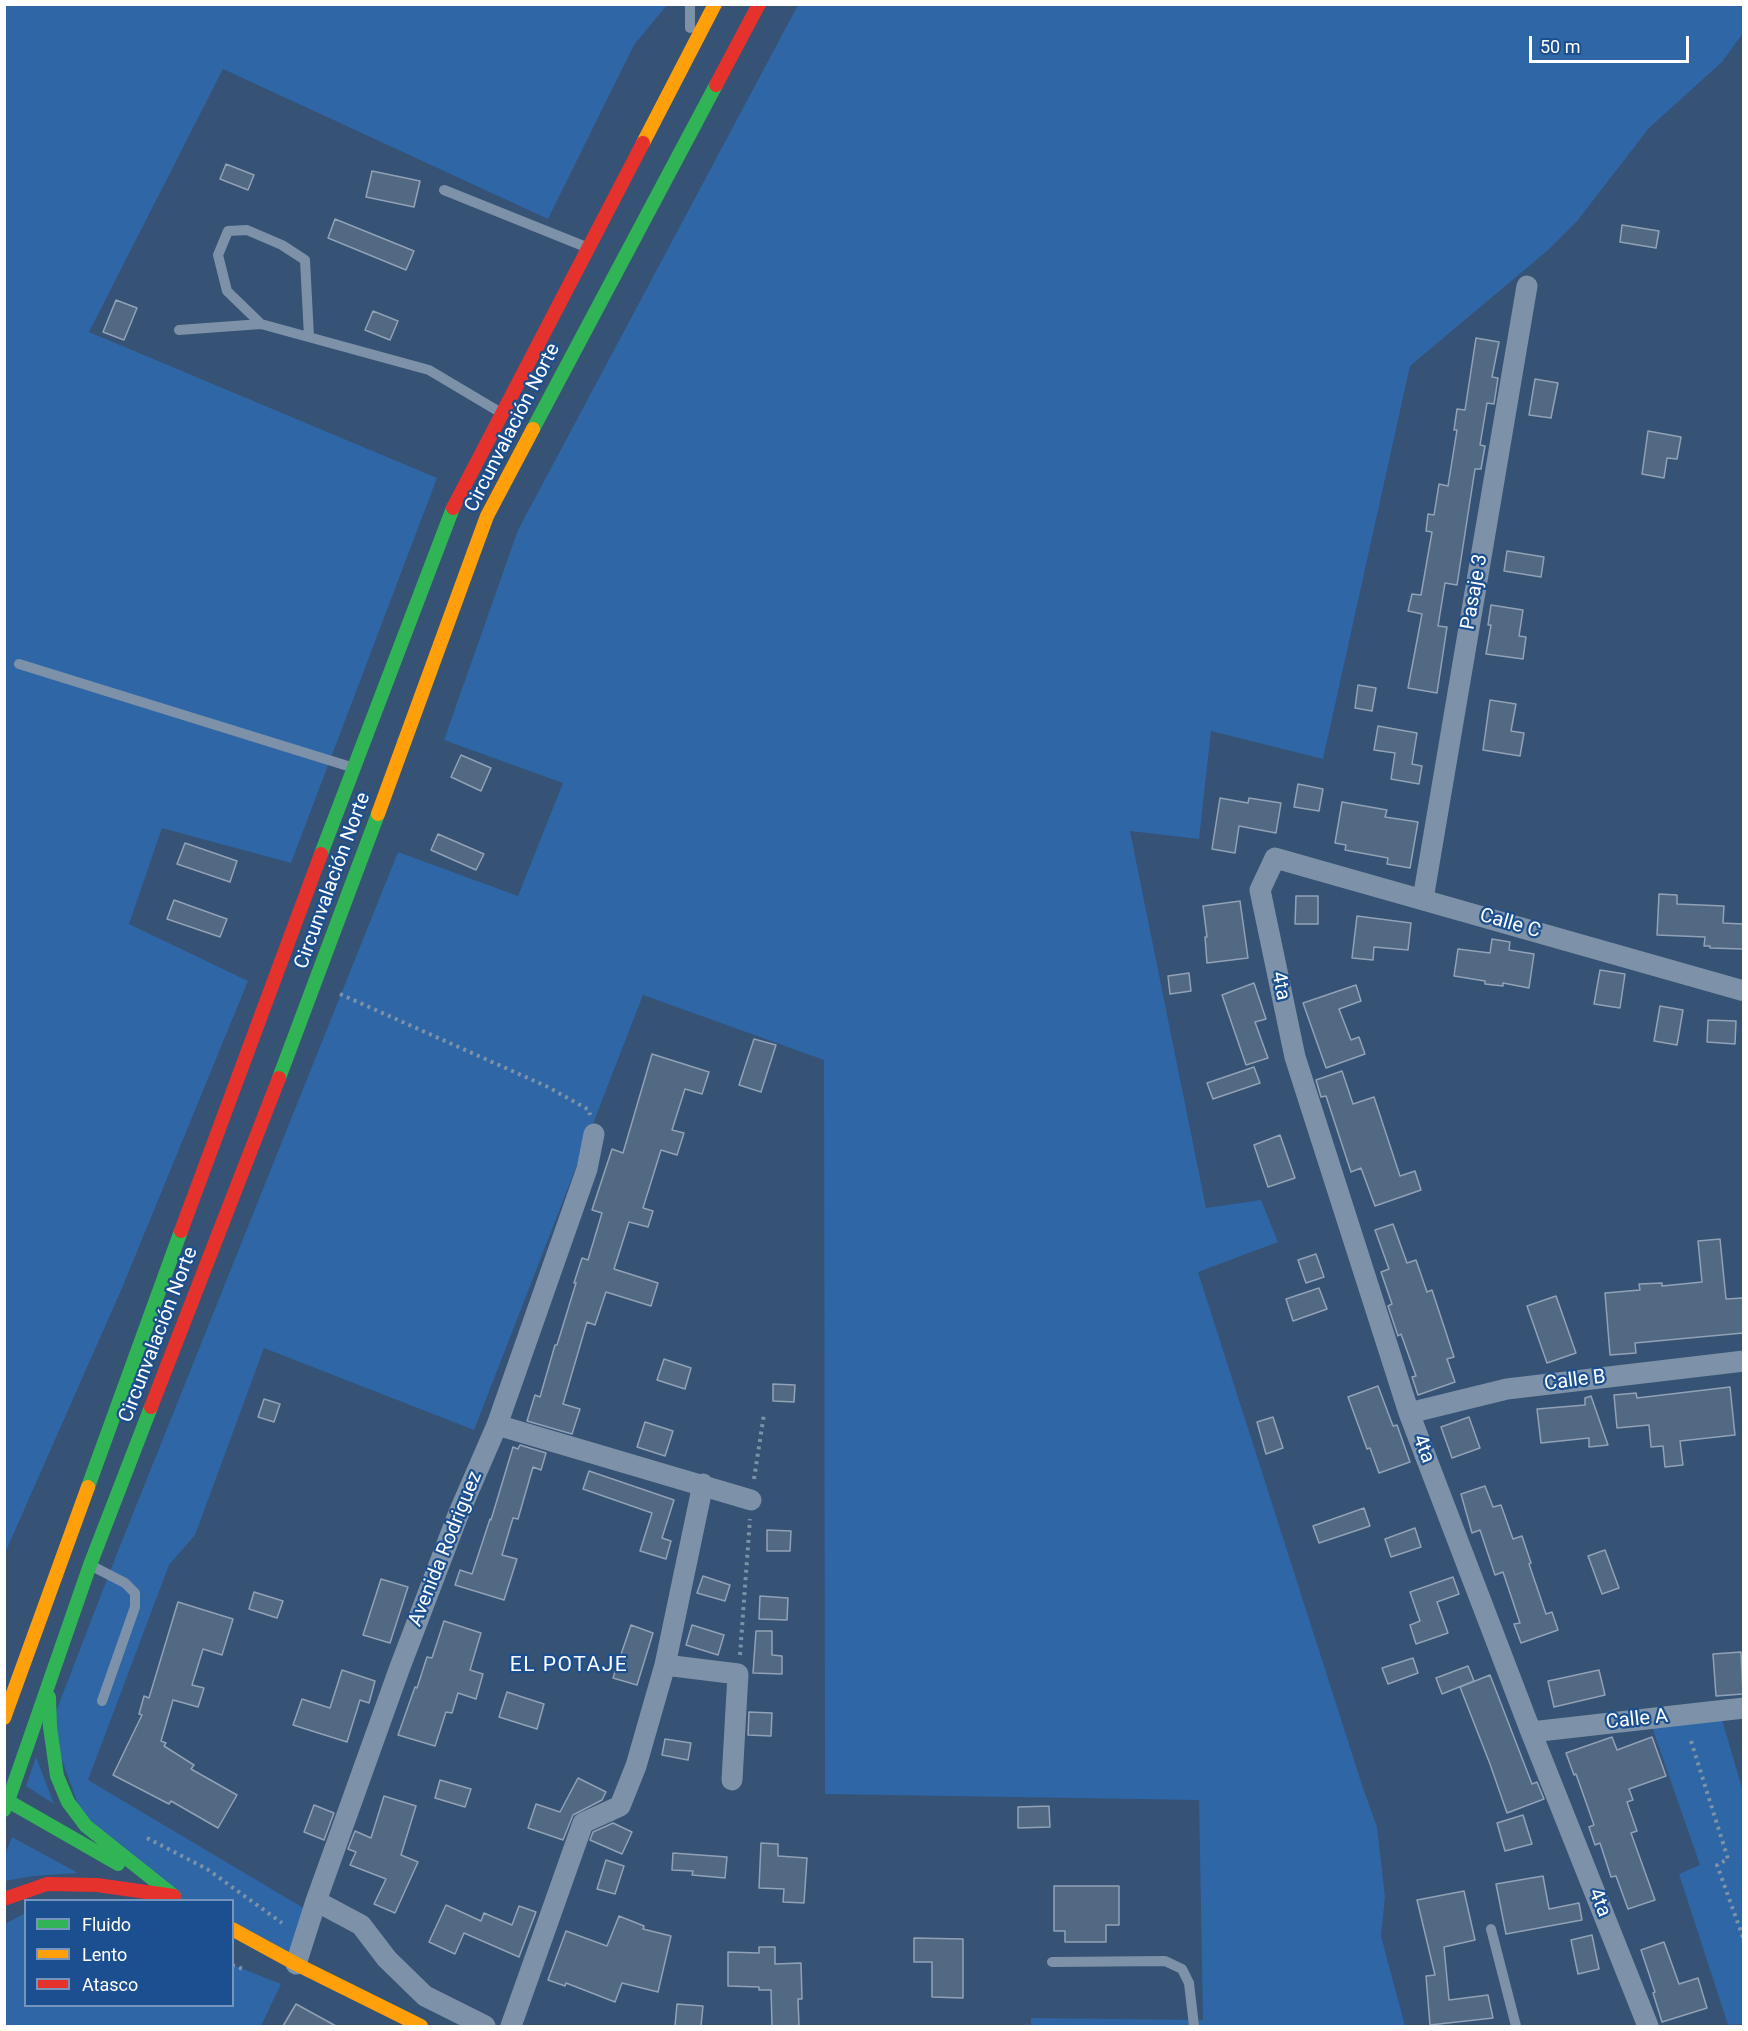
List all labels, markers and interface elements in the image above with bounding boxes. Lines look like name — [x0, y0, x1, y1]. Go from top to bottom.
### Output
scale bar — [1532, 24, 1692, 62]
text: 50 m — [1540, 36, 1580, 57]
street label: Circunvalación Norte — [460, 340, 566, 516]
street label: Pasaje 3 — [1457, 552, 1493, 632]
street label: Circunvalación Norte — [290, 790, 376, 972]
street label: Calle C — [1477, 904, 1543, 944]
street label: 4ta — [1265, 969, 1295, 1003]
street label: Circunvalación Norte — [114, 1244, 204, 1426]
street label: Calle B — [1543, 1365, 1607, 1397]
street label: 4ta — [1407, 1431, 1439, 1467]
street label: Avenida Rodriguez — [404, 1468, 488, 1630]
district label: EL POTAJE — [510, 1653, 628, 1679]
street label: Calle A — [1605, 1705, 1669, 1735]
street label: 4ta — [1583, 1885, 1615, 1921]
legend — [24, 1899, 234, 2007]
text: Fluido — [82, 1914, 131, 1935]
text: Lento — [82, 1944, 127, 1965]
text: Atasco — [82, 1974, 138, 1995]

